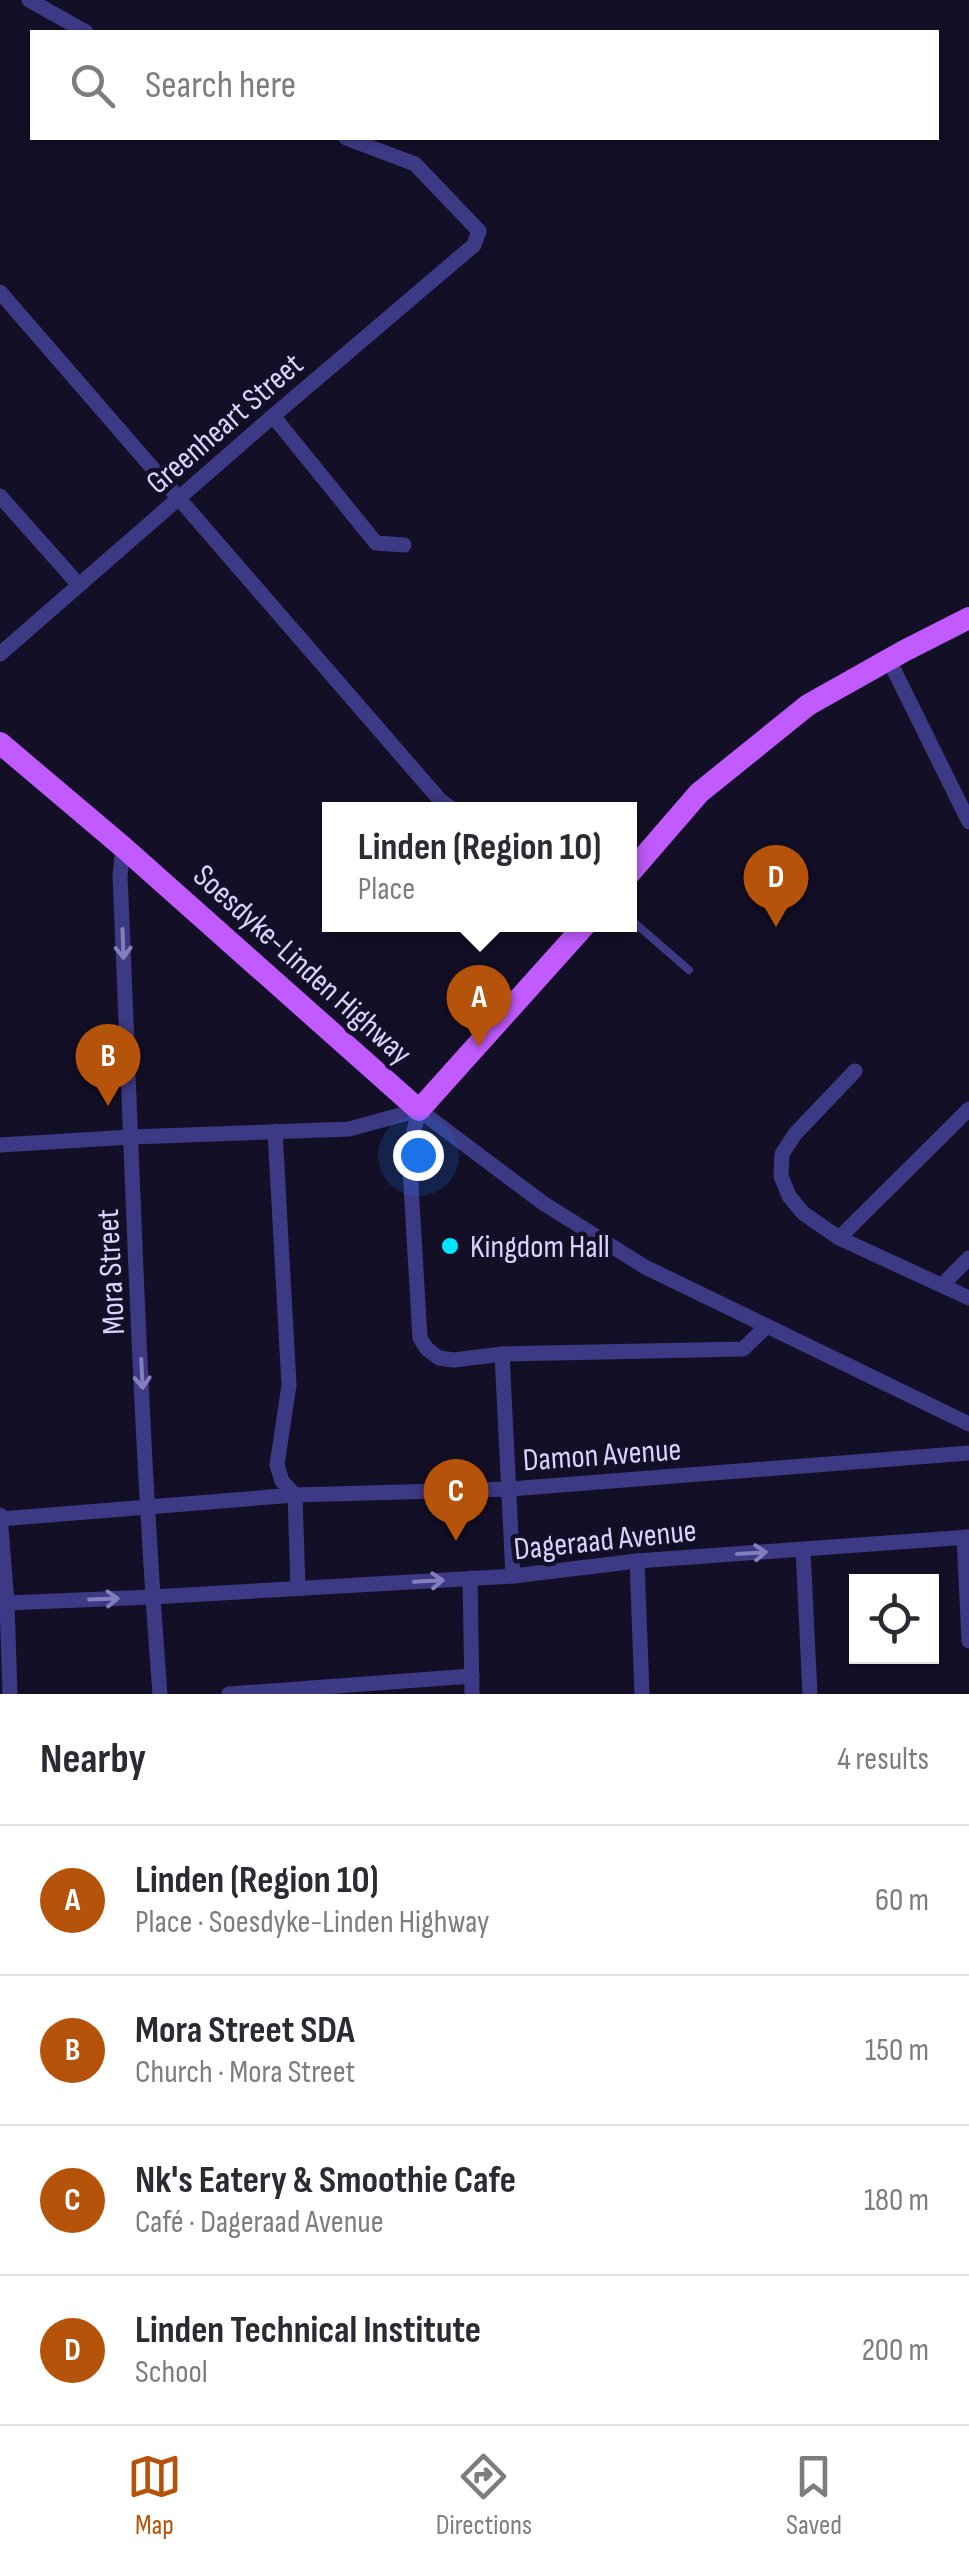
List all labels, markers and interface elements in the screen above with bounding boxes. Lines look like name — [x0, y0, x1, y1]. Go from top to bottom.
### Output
search box — [30, 30, 939, 140]
icon: search — [65, 58, 120, 113]
text: Search here — [145, 63, 296, 108]
street label: Greenheart Street — [139, 345, 311, 503]
popup — [322, 802, 637, 932]
text: Linden (Region 10) — [358, 825, 601, 870]
pin: D — [744, 844, 808, 927]
street label: Soesdyke-Linden Highway — [185, 857, 419, 1073]
text: Place — [358, 870, 415, 909]
one-way arrow — [114, 928, 133, 960]
pin: A — [446, 964, 512, 1047]
pin: B — [76, 1024, 140, 1106]
your location — [393, 1130, 444, 1181]
street label: Mora Street — [89, 1208, 134, 1336]
place label: Kingdom Hall — [470, 1228, 610, 1267]
marker: Kingdom Hall — [439, 1235, 461, 1257]
one-way arrow — [133, 1357, 152, 1389]
street label: Damon Avenue — [522, 1431, 683, 1480]
pin: C — [424, 1458, 488, 1541]
street label: Dageraad Avenue — [512, 1512, 698, 1569]
one-way arrow — [736, 1543, 768, 1562]
one-way arrow — [412, 1571, 444, 1590]
map controls — [849, 1574, 939, 1664]
button: locate — [849, 1574, 939, 1664]
one-way arrow — [88, 1589, 120, 1608]
text: Nearby — [40, 1734, 146, 1785]
text: 4 results — [837, 1740, 929, 1779]
text: Linden (Region 10) — [135, 1858, 378, 1903]
text: A — [65, 1881, 80, 1920]
text: 60 m — [875, 1881, 929, 1920]
text: Place · Soesdyke-Linden Highway — [135, 1903, 489, 1942]
text: Mora Street SDA — [135, 2008, 354, 2053]
text: B — [65, 2031, 80, 2070]
text: 150 m — [865, 2031, 929, 2070]
text: Church · Mora Street — [135, 2053, 355, 2092]
text: Nk's Eatery & Smoothie Cafe — [135, 2158, 516, 2203]
text: C — [64, 2181, 81, 2220]
text: 180 m — [864, 2181, 929, 2220]
text: Café · Dageraad Avenue — [135, 2203, 384, 2242]
text: Linden Technical Institute — [135, 2308, 481, 2353]
text: D — [64, 2331, 81, 2370]
text: 200 m — [862, 2331, 929, 2370]
text: School — [135, 2353, 208, 2392]
tab: Map — [127, 2449, 182, 2542]
tab: Directions — [436, 2449, 532, 2542]
tab: Saved — [786, 2449, 842, 2542]

